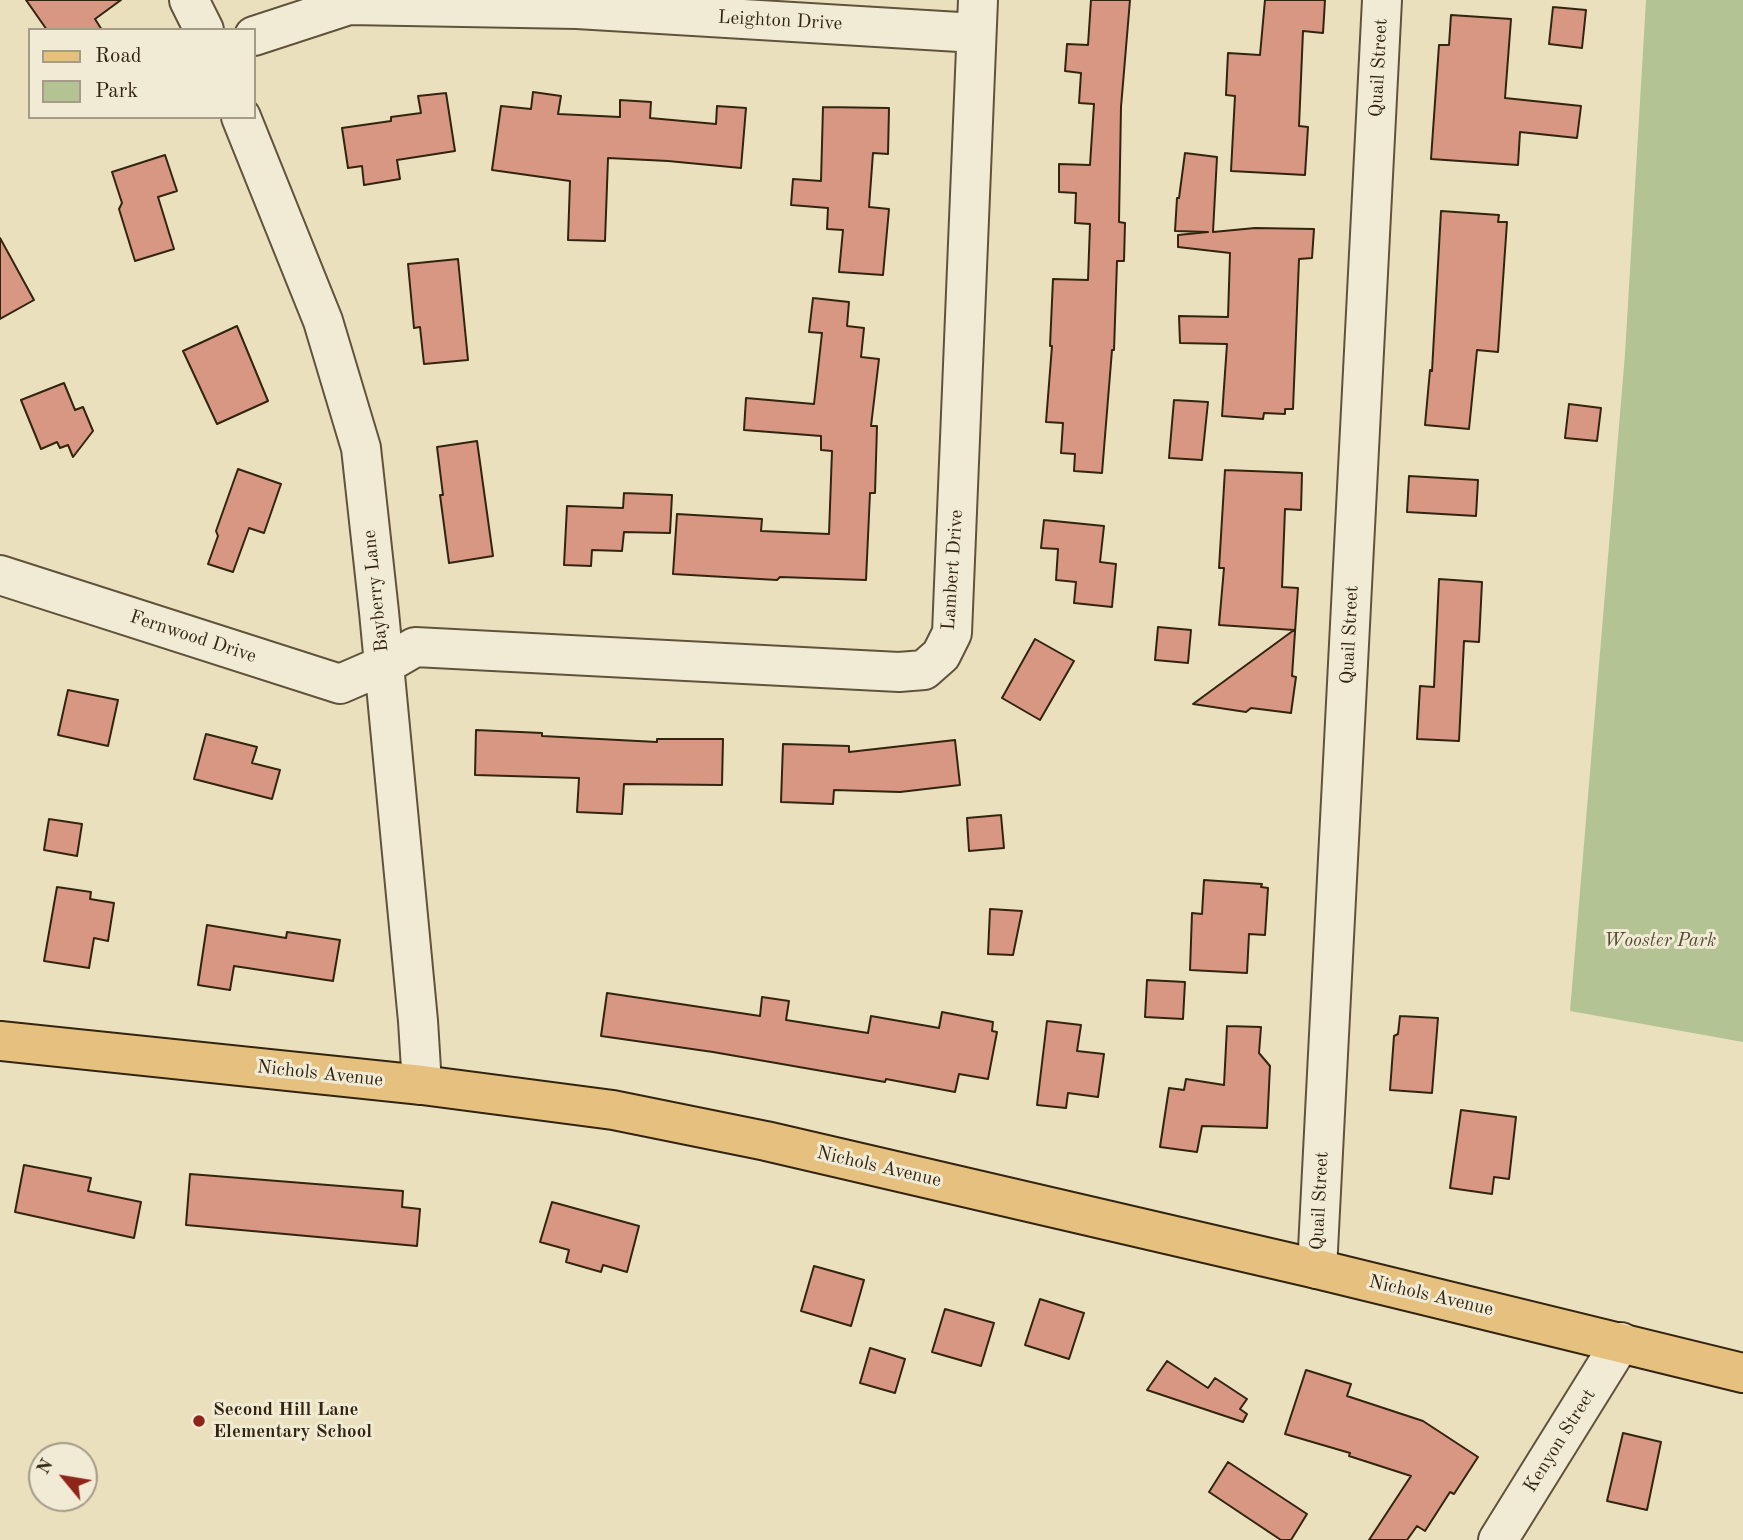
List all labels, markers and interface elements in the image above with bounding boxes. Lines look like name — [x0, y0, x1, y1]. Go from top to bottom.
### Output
street label: Leighton Drive — [717, 6, 843, 36]
street label: Quail Street — [1365, 18, 1393, 118]
legend — [28, 28, 256, 119]
text: Road — [95, 46, 142, 67]
text: Park — [95, 81, 138, 102]
street label: Lambert Drive — [937, 509, 969, 631]
street label: Bayberry Lane — [358, 529, 394, 653]
street label: Quail Street — [1336, 585, 1364, 685]
street label: Fernwood Drive — [127, 606, 259, 668]
park label: Wooster Park — [1604, 930, 1716, 952]
street label: Nichols Avenue — [256, 1056, 384, 1092]
street label: Nichols Avenue — [815, 1142, 943, 1192]
street label: Quail Street — [1306, 1151, 1334, 1251]
street label: Nichols Avenue — [1367, 1271, 1495, 1321]
street label: Kenyon Street — [1519, 1385, 1601, 1497]
place label: Second Hill Lane Elementary School — [213, 1399, 372, 1443]
marker: Second Hill Lane Elementary School — [191, 1413, 207, 1429]
north arrow — [28, 1442, 98, 1512]
text: N — [34, 1456, 58, 1478]

